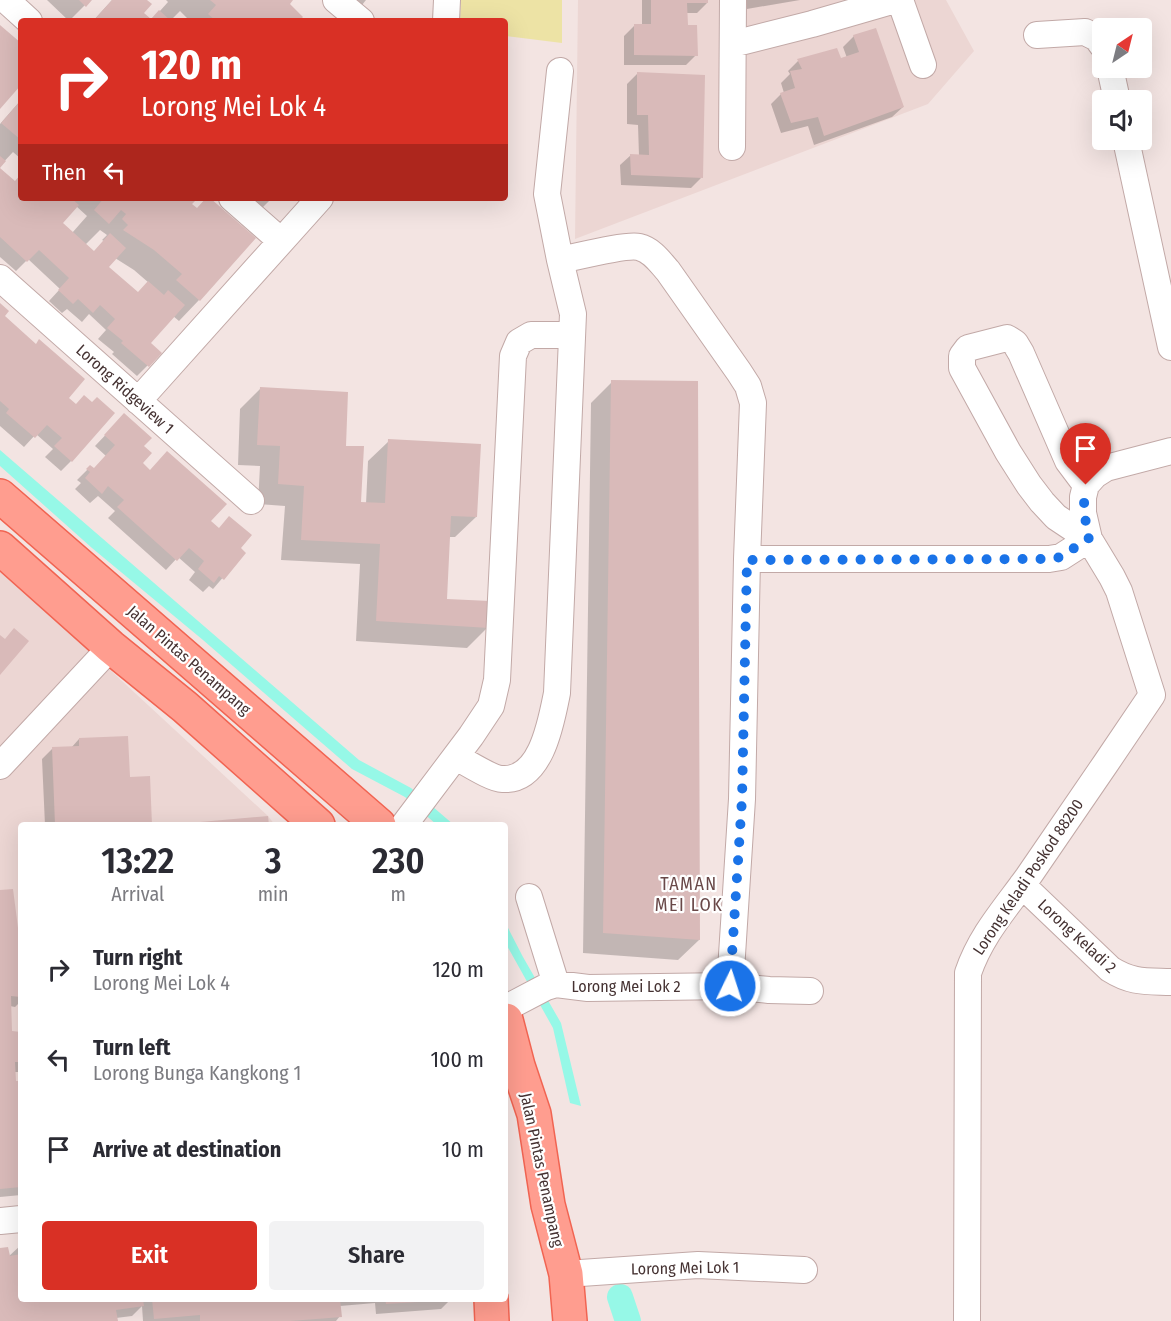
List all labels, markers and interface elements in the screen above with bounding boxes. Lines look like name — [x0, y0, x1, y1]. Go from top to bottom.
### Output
north arrow — [1092, 18, 1152, 78]
map controls — [1092, 18, 1152, 150]
text: 120 m — [141, 40, 242, 90]
icon: right — [42, 42, 120, 120]
button: sound — [1092, 90, 1152, 150]
text: Lorong Mei Lok 4 — [141, 91, 326, 123]
icon: left — [98, 156, 131, 189]
text: Then — [42, 159, 86, 186]
street label: Lorong Ridgeview 1 — [72, 340, 178, 438]
pin — [1060, 423, 1111, 485]
icon: arrive — [1069, 432, 1102, 465]
street label: Jalan Pintas Penampang — [124, 601, 255, 719]
street label: Lorong Keladi Poskod 88200 — [969, 796, 1087, 958]
text: 13:22 — [101, 839, 174, 883]
text: 3 — [265, 839, 282, 883]
text: 230 — [372, 839, 425, 883]
district label: TAMAN MEI LOK — [655, 873, 723, 916]
text: Arrival — [111, 882, 164, 906]
text: min — [258, 882, 289, 906]
text: m — [391, 882, 406, 906]
street label: Lorong Keladi 2 — [1034, 895, 1120, 977]
text: Turn right — [93, 944, 182, 971]
icon: right — [42, 953, 75, 986]
position arrow — [698, 954, 762, 1018]
text: 120 m — [432, 956, 484, 983]
text: Lorong Mei Lok 4 — [93, 971, 230, 995]
street label: Lorong Mei Lok 2 — [572, 977, 680, 996]
text: Turn left — [93, 1034, 171, 1061]
icon: left — [42, 1043, 75, 1076]
text: 100 m — [430, 1046, 484, 1073]
text: Lorong Bunga Kangkong 1 — [93, 1061, 301, 1085]
street label: Jalan Pintas Penampang — [516, 1091, 568, 1249]
icon: arrive — [42, 1133, 75, 1166]
text: Arrive at destination — [93, 1136, 281, 1163]
text: 10 m — [442, 1136, 484, 1163]
button: Exit — [42, 1221, 257, 1290]
button: Share — [269, 1221, 484, 1290]
street label: Lorong Mei Lok 1 — [631, 1258, 739, 1278]

